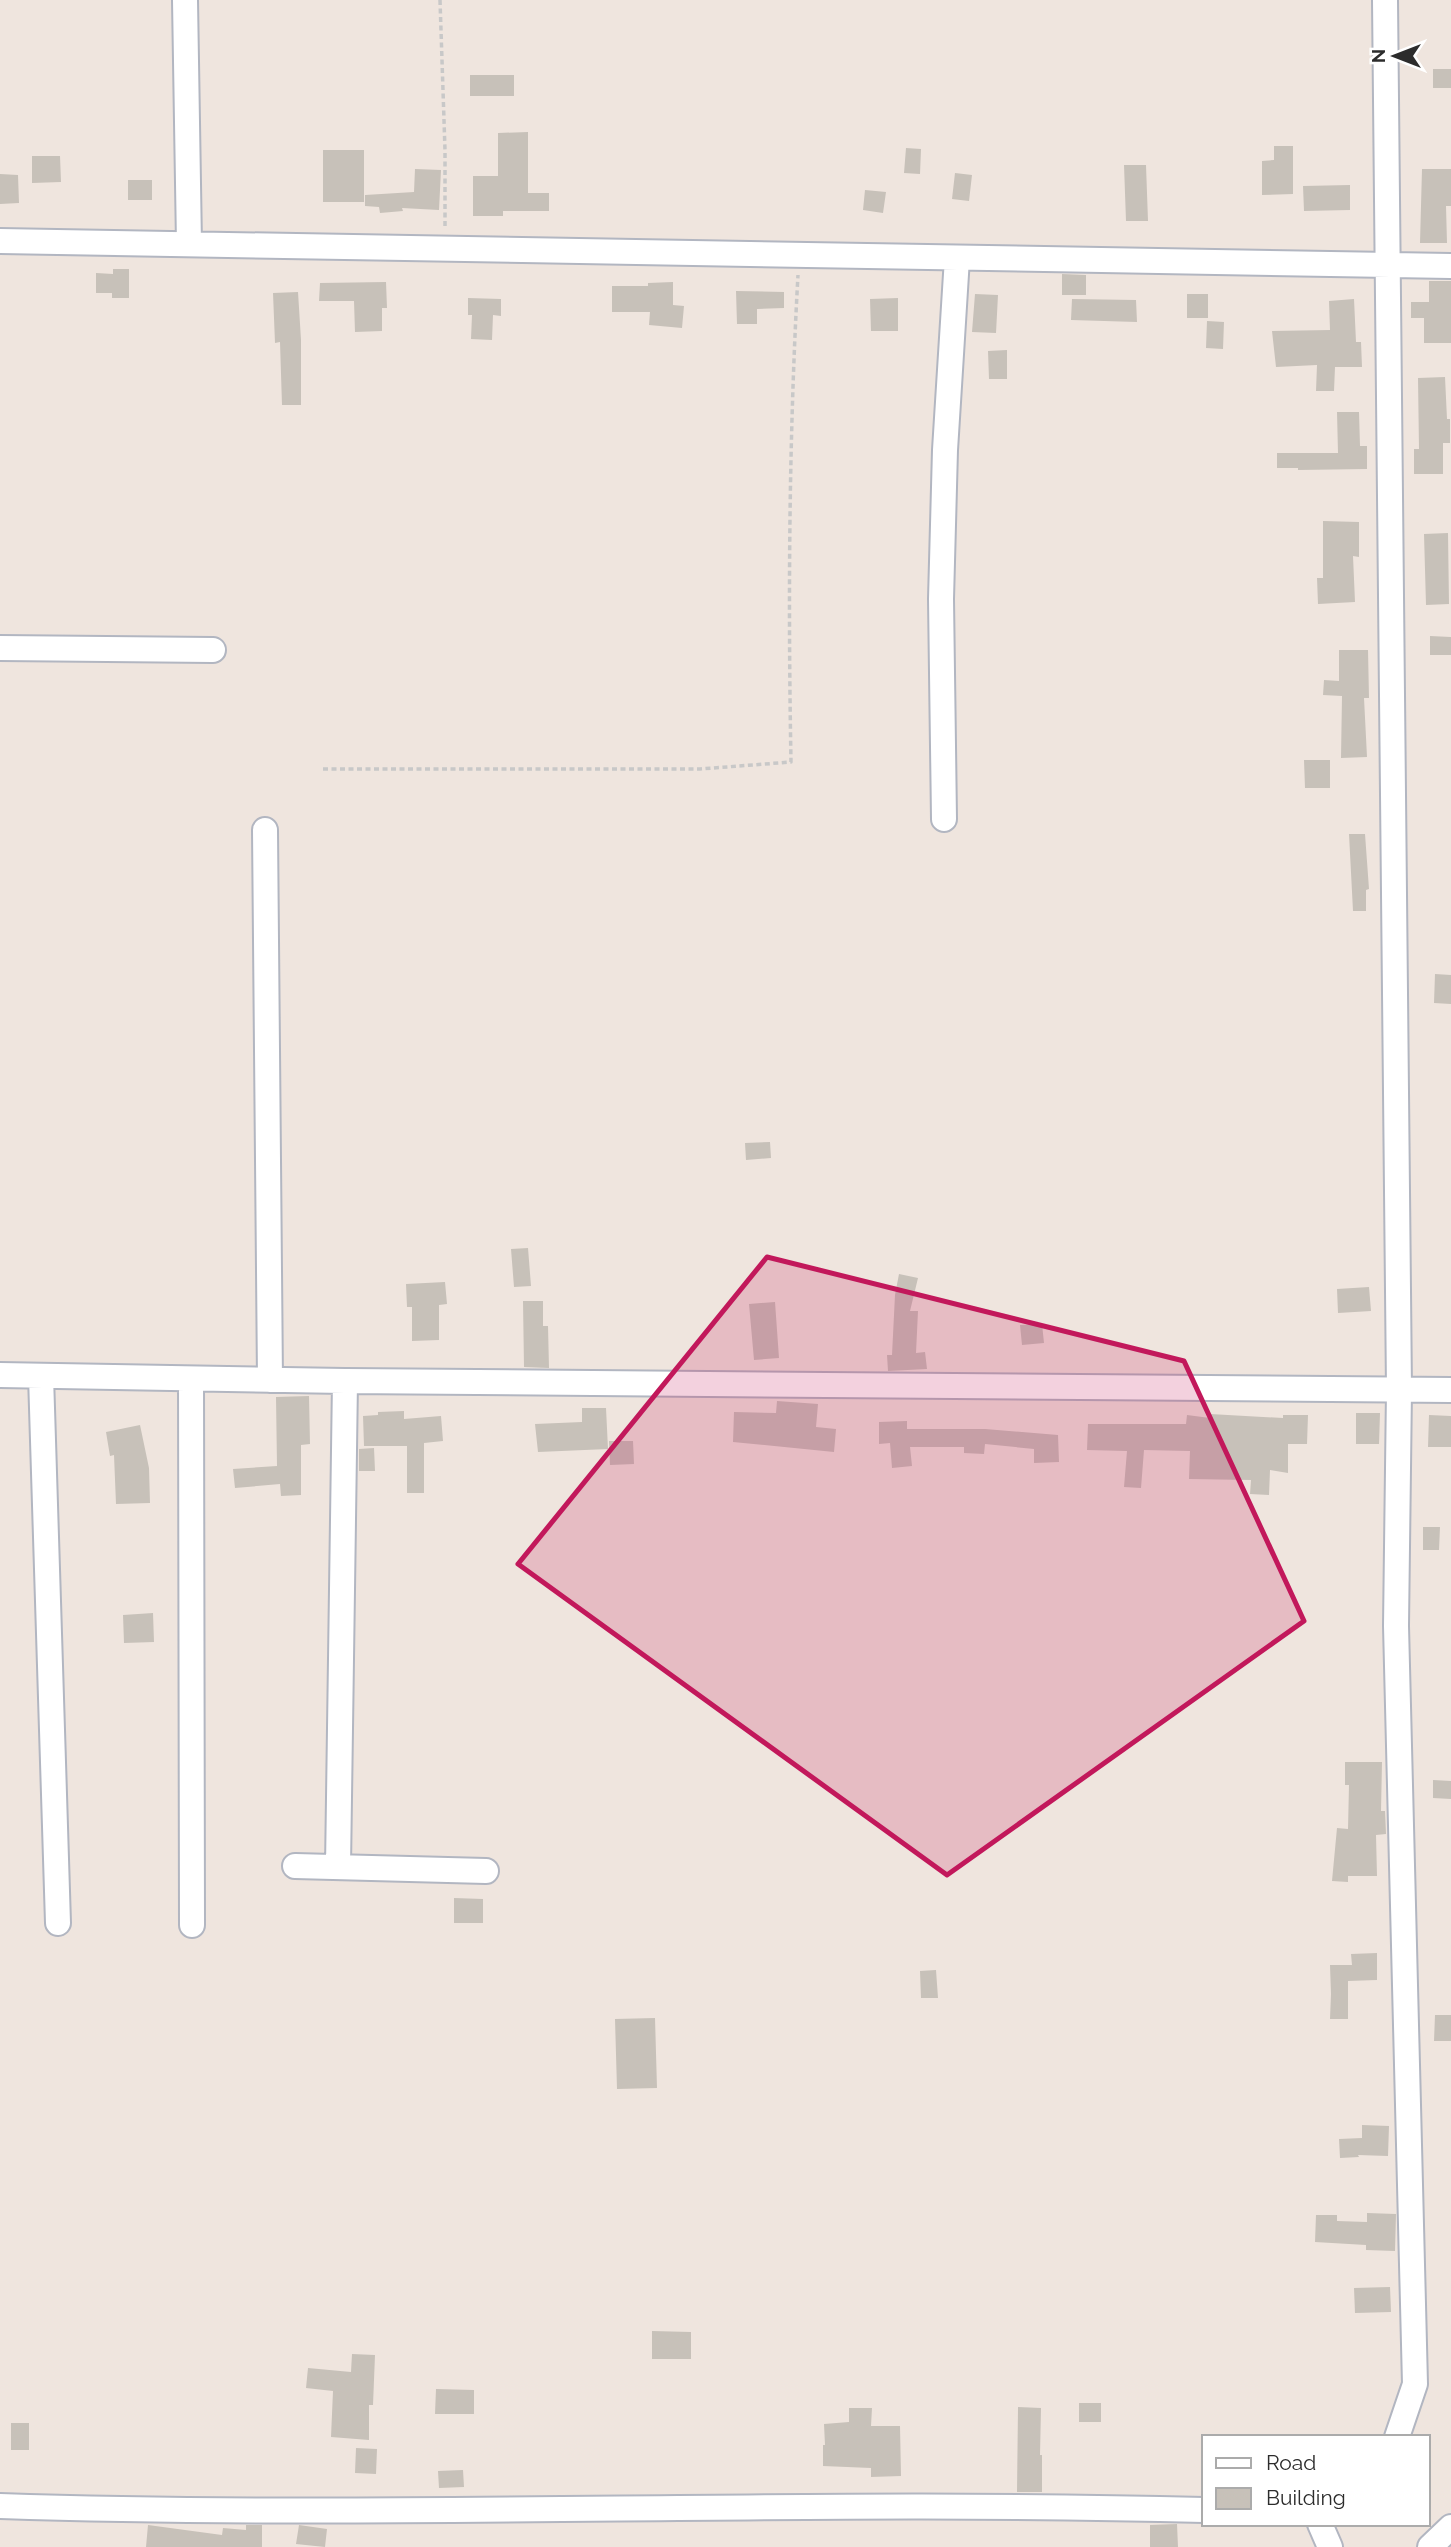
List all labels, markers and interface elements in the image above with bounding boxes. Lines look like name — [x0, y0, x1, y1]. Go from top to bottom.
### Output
north arrow — [1360, 21, 1430, 91]
text: N — [1367, 49, 1389, 63]
legend — [1202, 2435, 1430, 2526]
text: Road — [1266, 2450, 1316, 2475]
text: Building — [1266, 2485, 1346, 2510]

